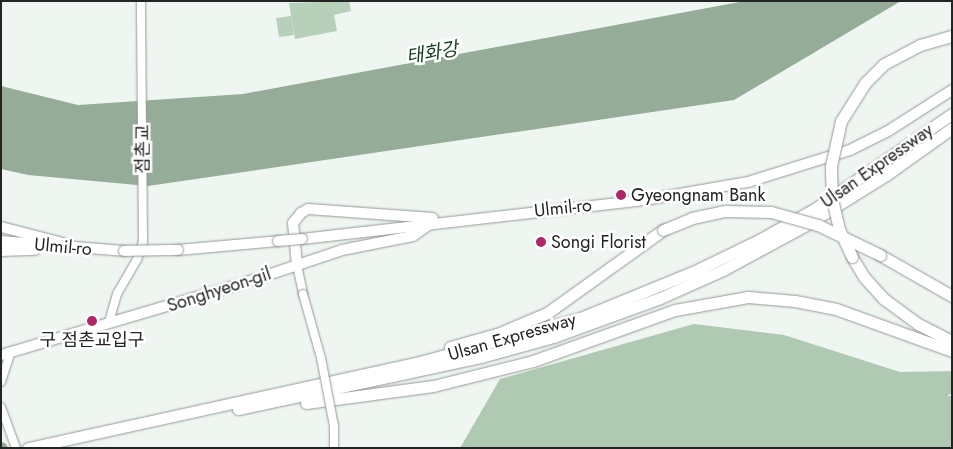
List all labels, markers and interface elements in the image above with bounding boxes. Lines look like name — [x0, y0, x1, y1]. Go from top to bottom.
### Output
water label: 태화강 — [404, 37, 460, 69]
street label: Ulsan Expressway — [817, 119, 937, 213]
street label: 점촌교 — [132, 124, 154, 174]
place label: Gyeongnam Bank — [631, 184, 765, 206]
marker: Gyeongnam Bank — [615, 189, 627, 201]
street label: Ulmil-ro — [533, 194, 593, 222]
place label: Songi Florist — [551, 231, 646, 253]
street label: Ulmil-ro — [33, 234, 93, 260]
marker: Songi Florist — [535, 236, 547, 248]
street label: Songhyeon-gil — [164, 263, 274, 317]
street label: Ulsan Expressway — [445, 308, 579, 366]
marker: 구 점촌교입구 — [86, 315, 98, 327]
place label: 구 점촌교입구 — [40, 329, 144, 351]

